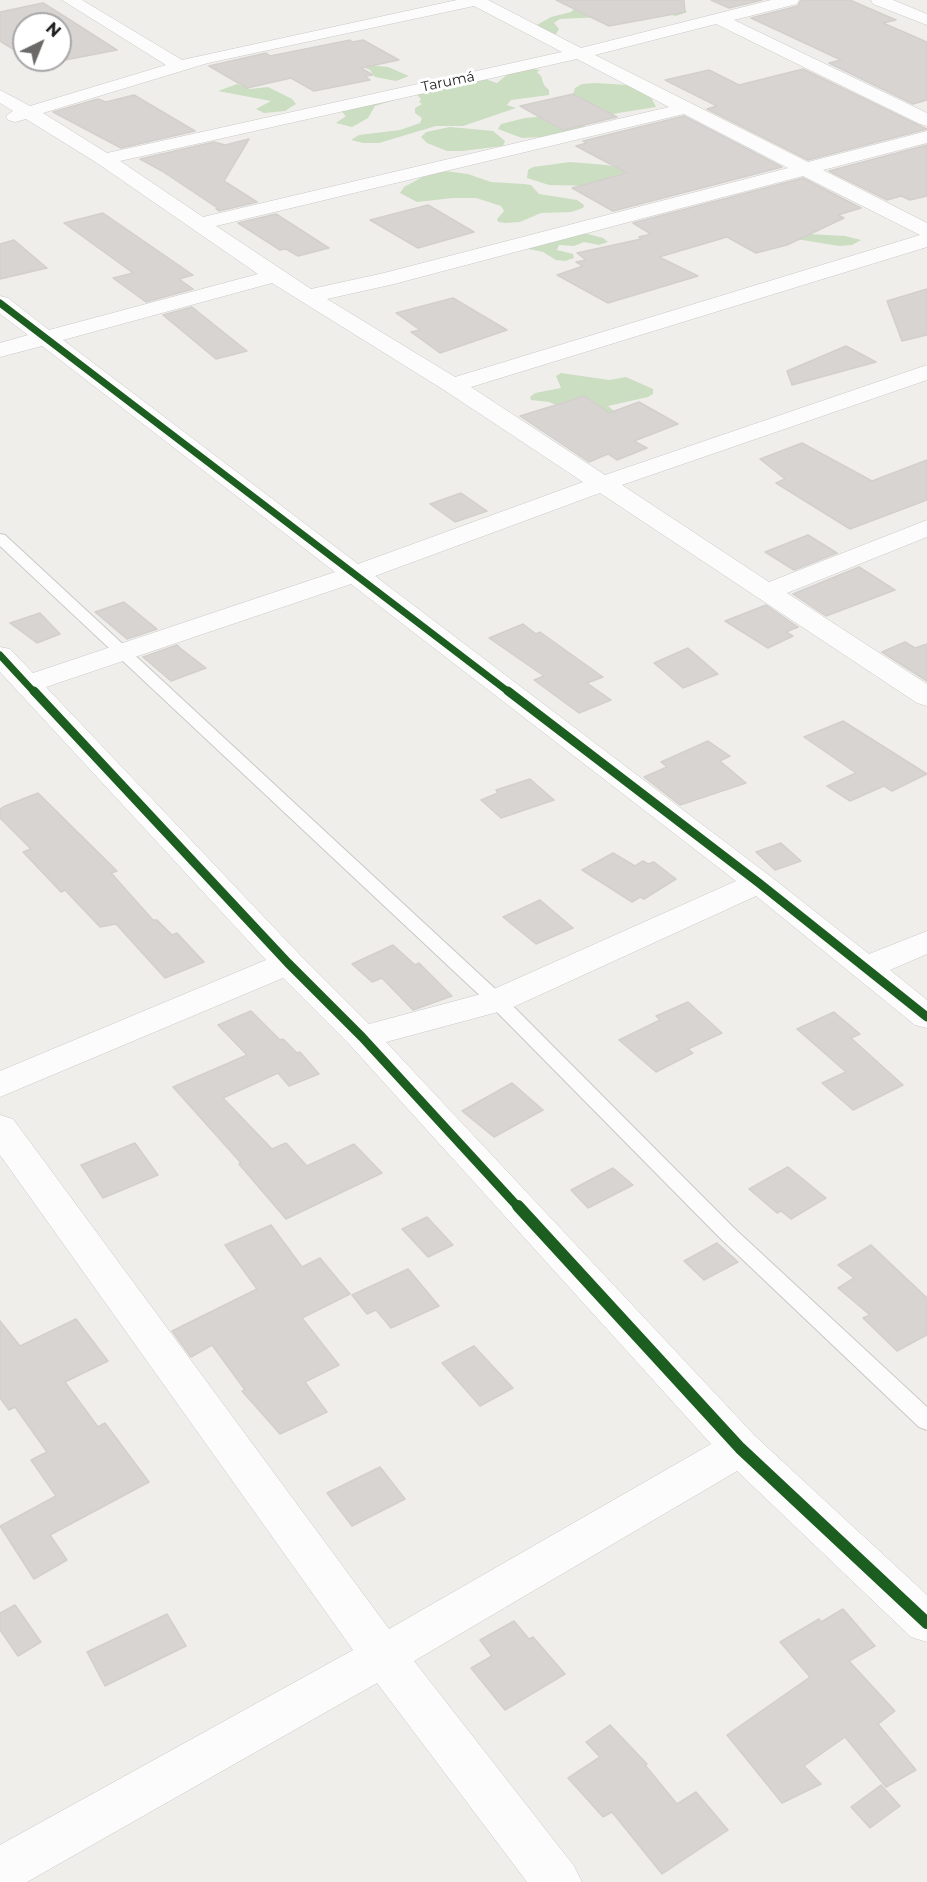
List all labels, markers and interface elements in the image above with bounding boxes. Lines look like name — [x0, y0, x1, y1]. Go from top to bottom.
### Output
north arrow — [12, 12, 72, 72]
text: N — [42, 19, 64, 41]
street label: Tarumá — [420, 68, 476, 96]

